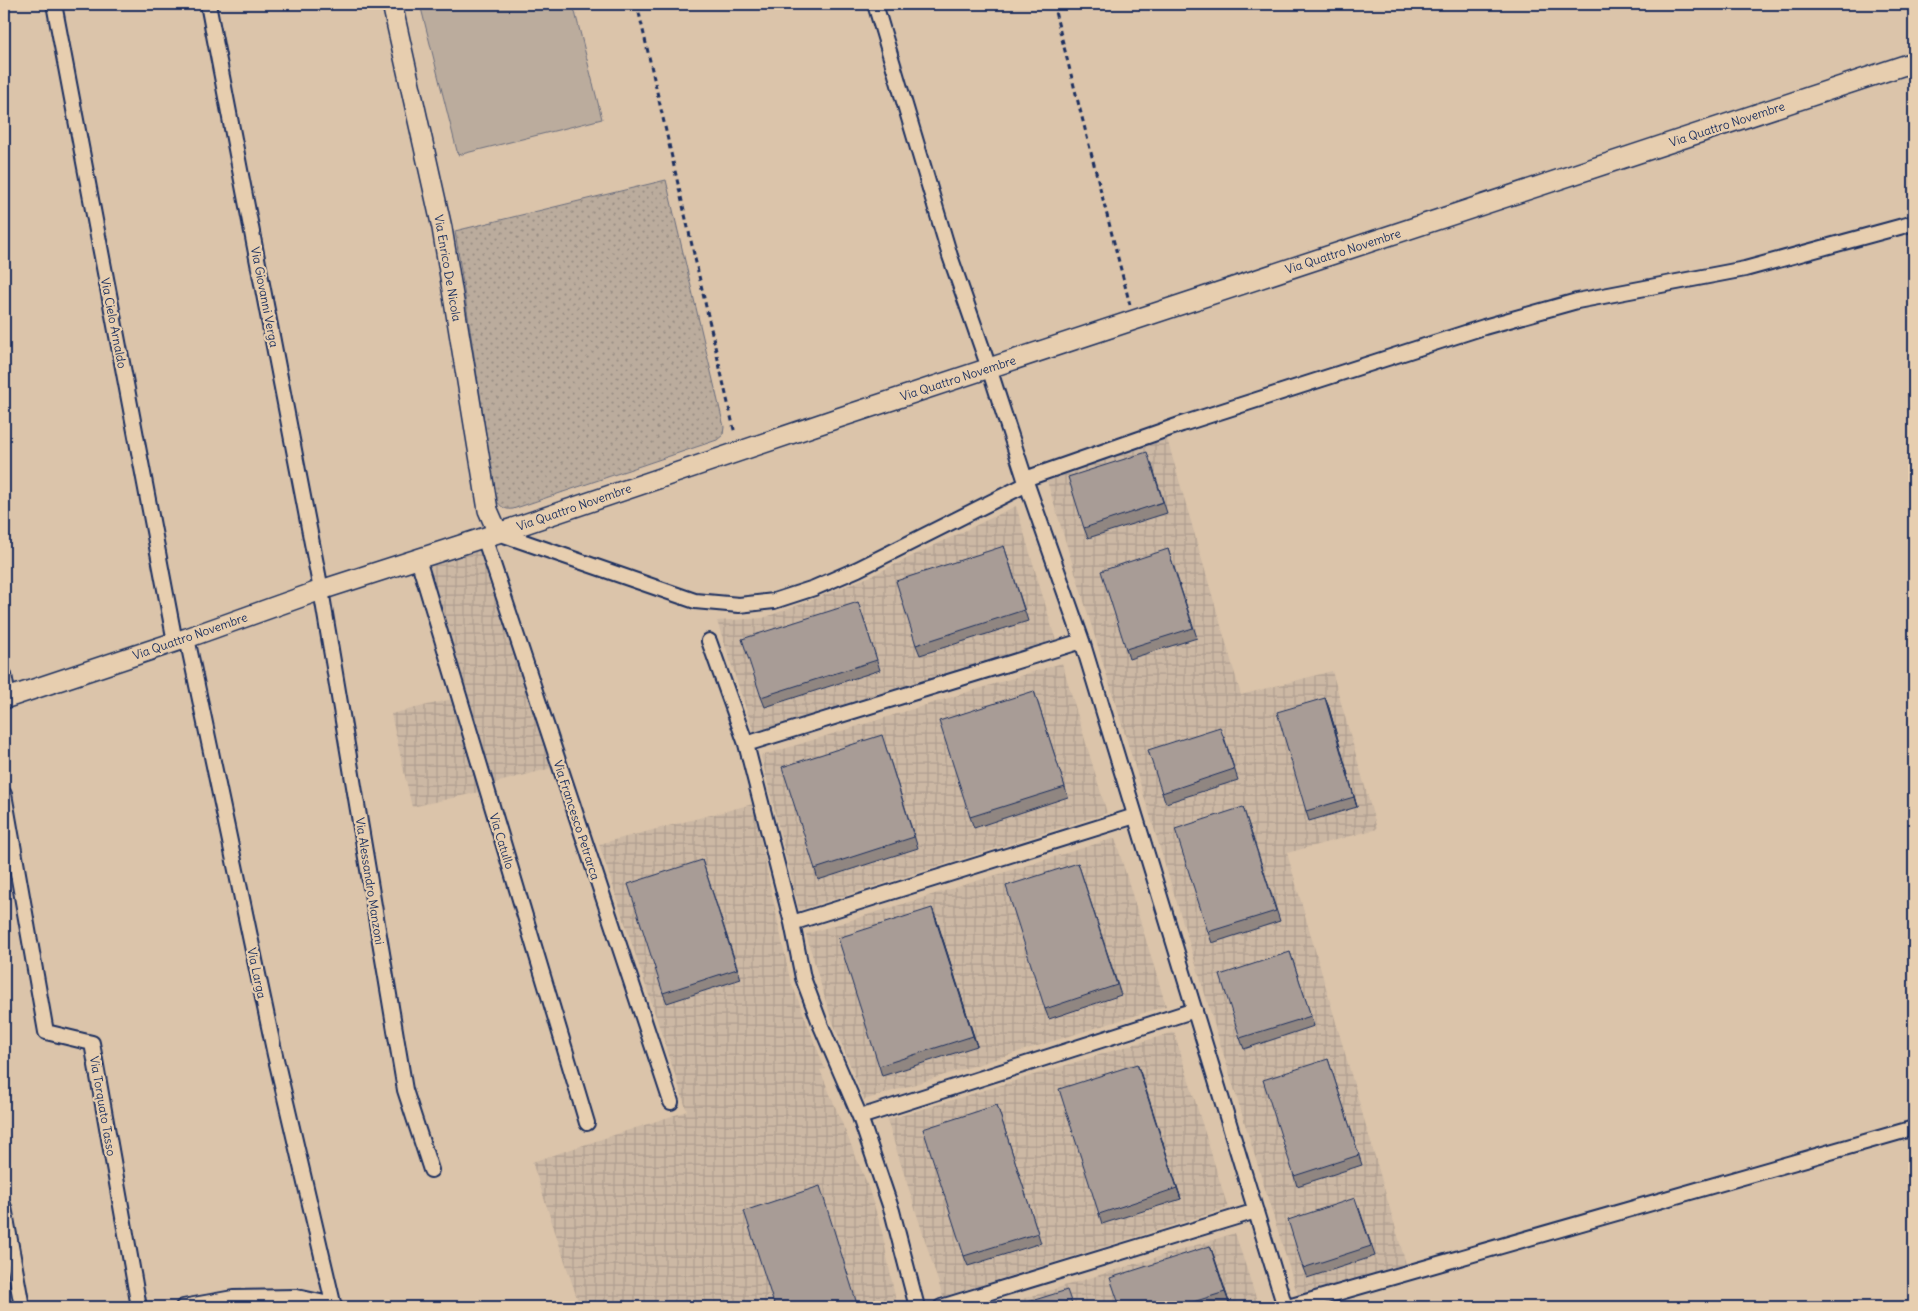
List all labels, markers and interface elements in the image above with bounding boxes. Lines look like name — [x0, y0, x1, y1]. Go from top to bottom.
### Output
street label: Via Quattro Novembre — [1667, 98, 1787, 150]
street label: Via Enrico De Nicola — [431, 213, 465, 323]
street label: Via Quattro Novembre — [1283, 225, 1403, 277]
street label: Via Giovanni Verga — [248, 246, 282, 349]
street label: Via Cielo Arnaldo — [98, 276, 130, 370]
street label: Via Quattro Novembre — [898, 352, 1018, 404]
street label: Via Quattro Novembre — [515, 480, 633, 534]
street label: Via Quattro Novembre — [131, 609, 249, 663]
street label: Via Francesco Petrarca — [551, 758, 603, 882]
street label: Via Catullo — [486, 811, 518, 871]
street label: Via Alessandro Manzoni — [353, 816, 387, 946]
street label: Via Larga — [244, 946, 270, 1000]
street label: Via Torquato Tasso — [87, 1055, 119, 1157]

